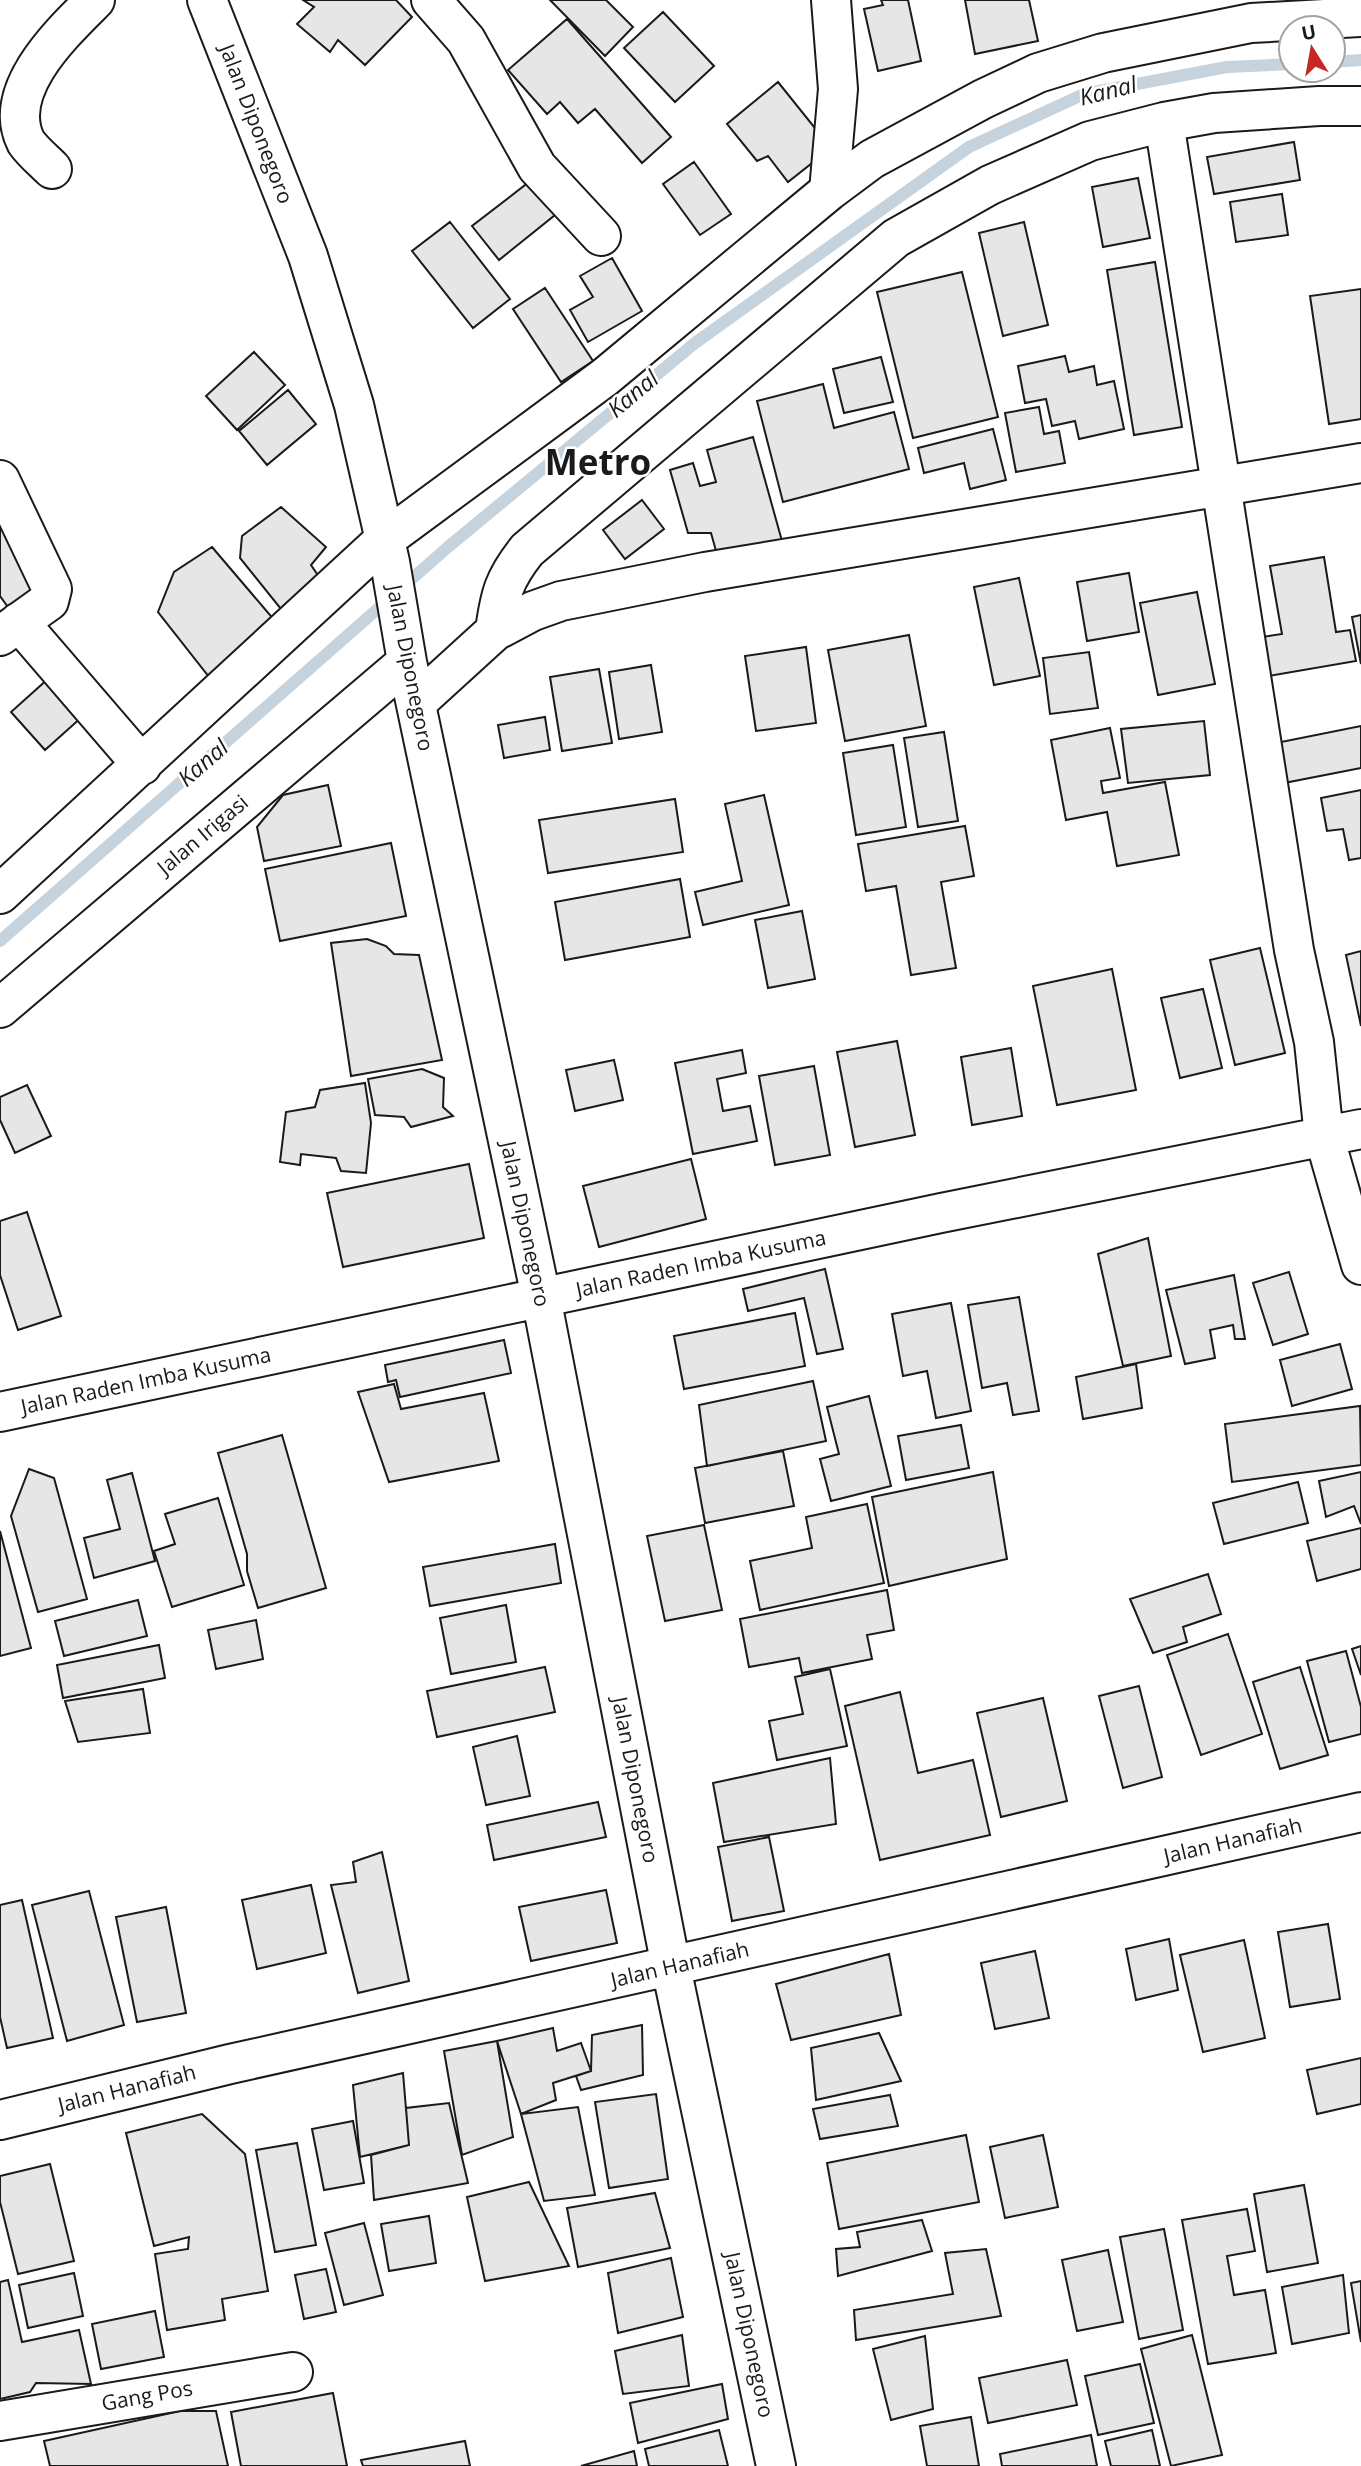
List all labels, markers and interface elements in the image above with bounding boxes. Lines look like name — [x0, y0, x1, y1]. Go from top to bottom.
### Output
north arrow — [1277, 14, 1347, 84]
text: U — [1299, 18, 1318, 46]
street label: Jalan Diponegoro — [213, 38, 300, 207]
water label: Kanal — [1076, 67, 1141, 113]
water label: Kanal — [600, 362, 666, 424]
district label: Metro — [545, 438, 651, 485]
street label: Jalan Diponegoro — [381, 580, 441, 753]
water label: Kanal — [170, 730, 236, 793]
street label: Jalan Irigasi — [149, 788, 254, 882]
street label: Jalan Diponegoro — [494, 1136, 557, 1309]
street label: Jalan Raden Imba Kusuma — [571, 1223, 829, 1304]
street label: Jalan Raden Imba Kusuma — [16, 1340, 274, 1421]
street label: Jalan Diponegoro — [606, 1692, 666, 1865]
street label: Jalan Hanafiah — [1159, 1810, 1305, 1870]
street label: Jalan Hanafiah — [606, 1934, 752, 1994]
street label: Jalan Hanafiah — [53, 2057, 199, 2119]
street label: Jalan Diponegoro — [718, 2247, 781, 2420]
street label: Gang Pos — [99, 2373, 195, 2417]

